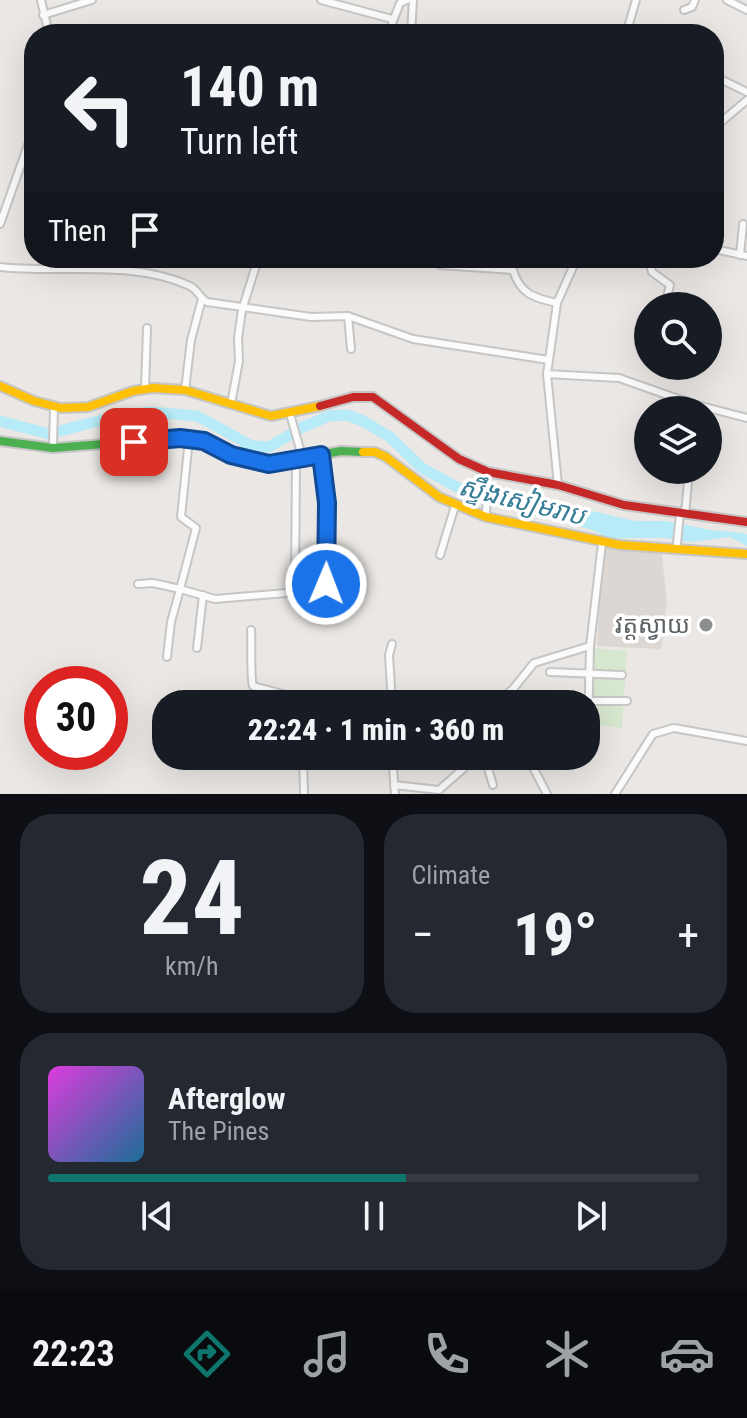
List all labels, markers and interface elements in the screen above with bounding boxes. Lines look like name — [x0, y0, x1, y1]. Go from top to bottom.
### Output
text: 140 m — [180, 54, 319, 120]
icon: left — [48, 56, 152, 160]
text: Turn left — [180, 121, 298, 163]
icon: arrive — [123, 208, 167, 252]
text: Then — [48, 213, 107, 248]
map controls — [634, 292, 722, 484]
button: search — [634, 292, 722, 380]
button: layers — [634, 396, 722, 484]
pin — [100, 408, 168, 476]
icon: arrive — [112, 420, 156, 464]
water label: ស្ទឹងសៀមរាប — [455, 469, 591, 533]
position arrow — [284, 542, 368, 626]
place label: វត្តស្វាយ — [615, 611, 690, 640]
marker: វត្តស្វាយ — [697, 616, 715, 634]
speed limit sign: 30 — [24, 666, 128, 770]
text: 22:24 · 1 min · 360 m — [248, 712, 504, 747]
text: 24 — [139, 838, 244, 959]
text: Climate — [412, 860, 490, 890]
text: 19° — [513, 899, 598, 970]
text: − — [412, 909, 434, 961]
text: + — [677, 909, 699, 961]
text: km/h — [165, 951, 219, 981]
text: Afterglow — [168, 1081, 286, 1116]
text: The Pines — [168, 1116, 269, 1146]
icon: previous — [135, 1194, 179, 1238]
icon: pause — [352, 1194, 396, 1238]
icon: next — [569, 1194, 613, 1238]
icon: directions — [179, 1326, 235, 1382]
icon: music — [299, 1326, 355, 1382]
icon: phone — [419, 1326, 475, 1382]
icon: climate — [539, 1326, 595, 1382]
icon: car — [659, 1326, 715, 1382]
text: 22:23 — [32, 1333, 115, 1375]

